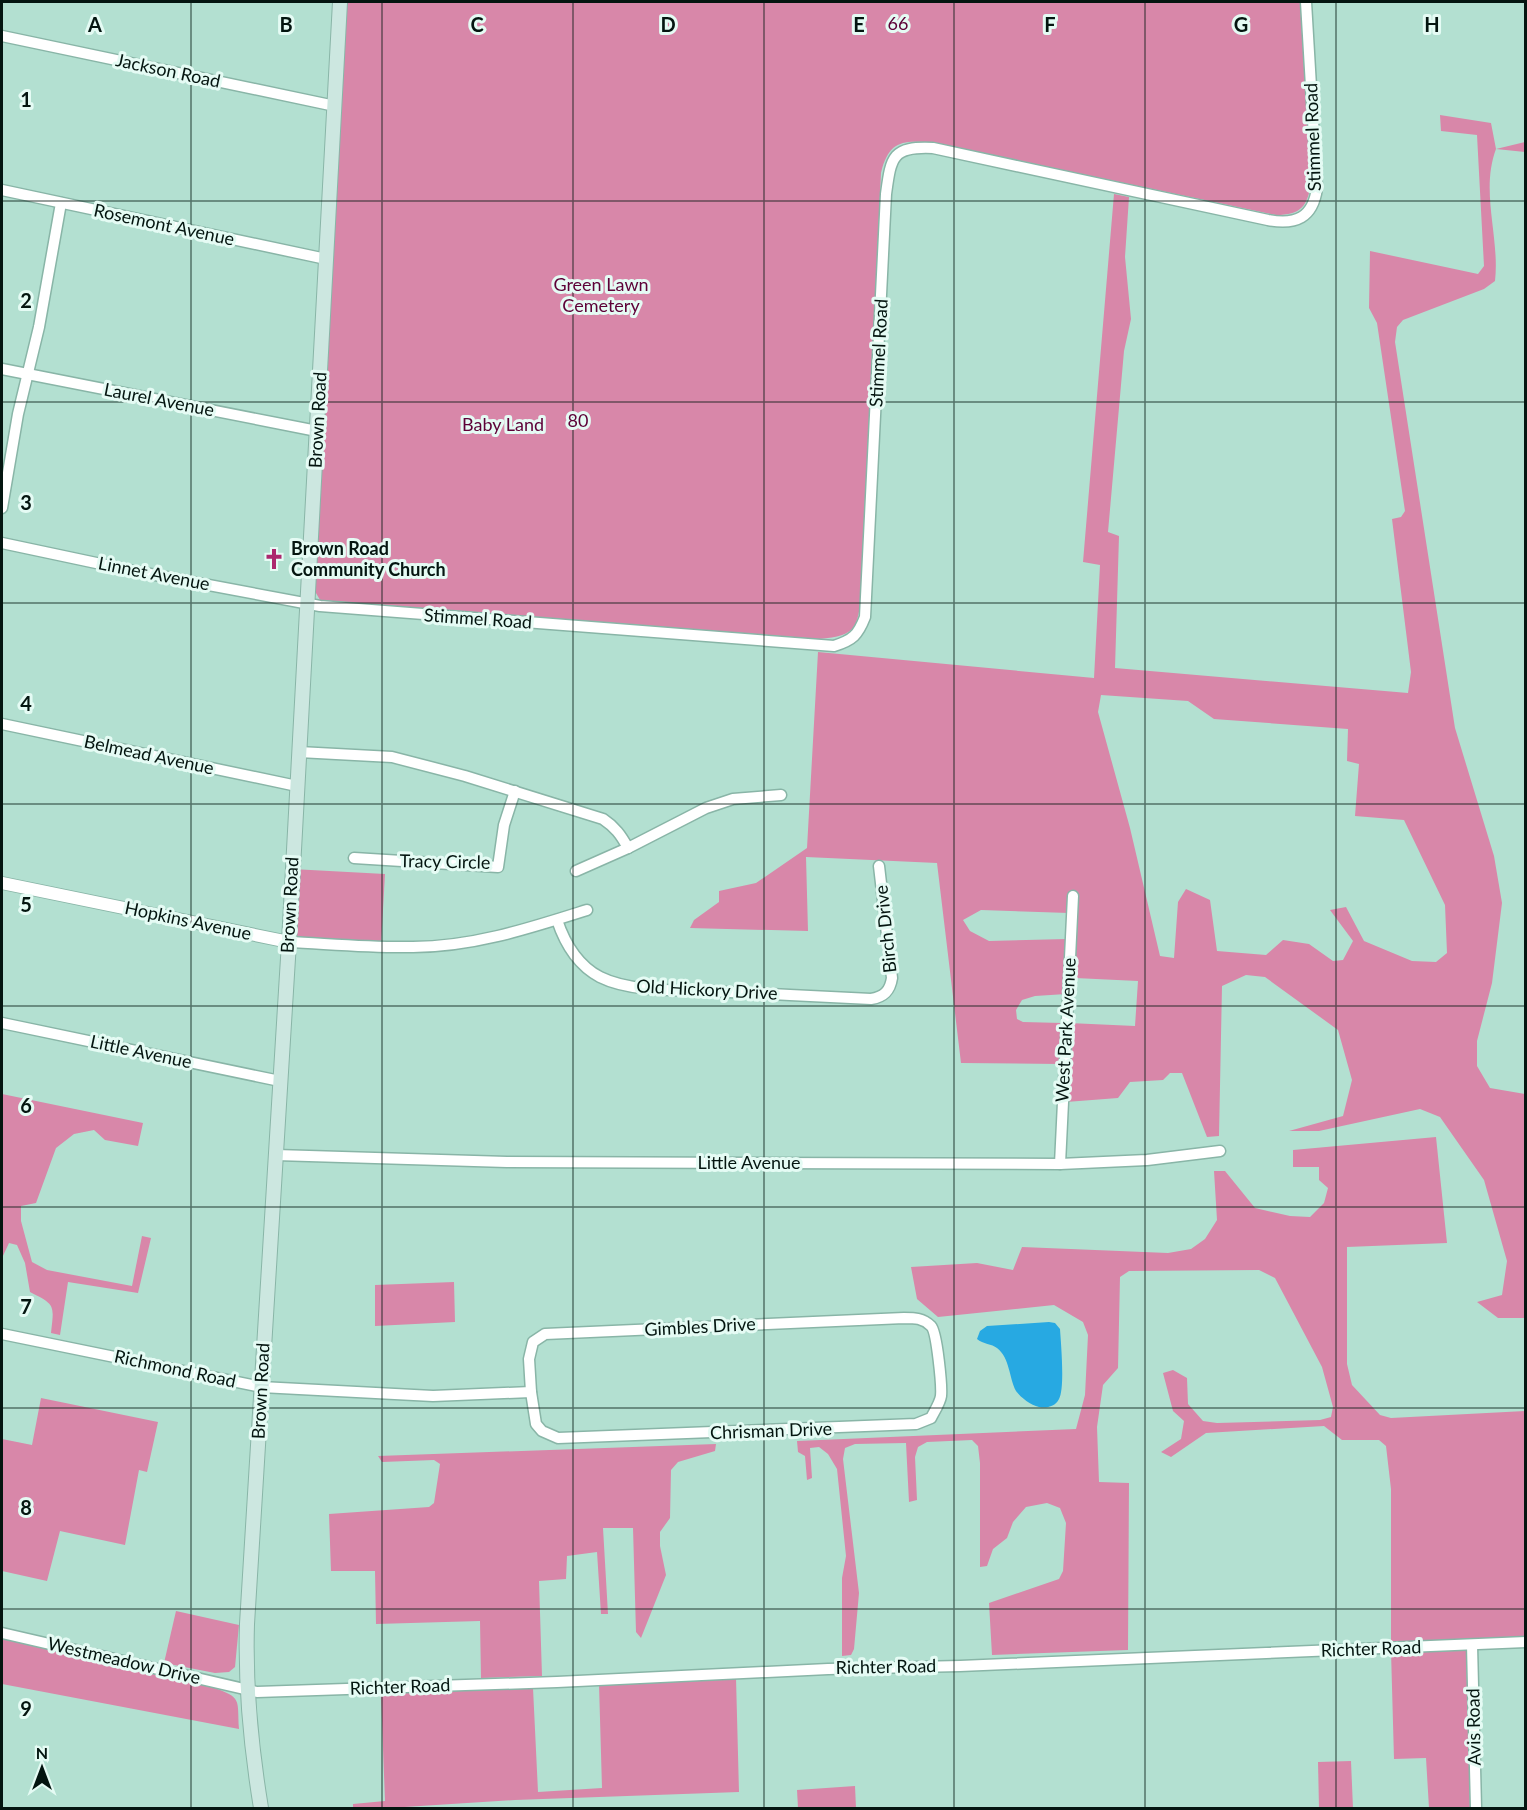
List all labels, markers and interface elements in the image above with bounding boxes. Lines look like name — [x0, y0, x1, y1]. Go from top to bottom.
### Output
text: A — [87, 12, 102, 36]
text: B — [279, 12, 293, 36]
text: C — [470, 12, 484, 36]
text: D — [660, 12, 676, 36]
text: E — [853, 12, 865, 36]
park label: 66 — [888, 12, 908, 34]
text: F — [1044, 12, 1056, 36]
text: G — [1234, 12, 1248, 36]
text: H — [1424, 12, 1440, 36]
street label: Jackson Road — [114, 48, 223, 92]
street label: Stimmel Road — [1299, 83, 1325, 192]
text: 1 — [20, 87, 32, 111]
street label: Rosemont Avenue — [92, 198, 237, 250]
park label: Green Lawn Cemetery — [553, 273, 649, 316]
text: 2 — [20, 288, 32, 312]
street label: Stimmel Road — [864, 298, 892, 408]
street label: Brown Road — [303, 371, 331, 469]
street label: Laurel Avenue — [102, 378, 216, 420]
park label: 80 — [568, 409, 588, 431]
park label: Baby Land — [462, 413, 544, 435]
text: 3 — [20, 490, 32, 514]
place label: Brown Road Community Church — [291, 537, 446, 580]
church icon: Brown Road Community Church — [262, 547, 286, 571]
street label: Linnet Avenue — [97, 551, 212, 595]
street label: Stimmel Road — [423, 603, 533, 633]
text: 4 — [20, 691, 32, 715]
street label: Belmead Avenue — [82, 730, 216, 779]
street label: Tracy Circle — [399, 849, 491, 873]
street label: Brown Road — [275, 856, 303, 954]
street label: Birch Drive — [869, 884, 901, 974]
text: 5 — [20, 892, 32, 916]
street label: Hopkins Avenue — [123, 896, 253, 944]
street label: West Park Avenue — [1050, 957, 1080, 1103]
street label: Old Hickory Drive — [636, 974, 778, 1004]
street label: Little Avenue — [88, 1030, 194, 1073]
text: 6 — [20, 1093, 32, 1117]
street label: Little Avenue — [697, 1151, 801, 1173]
text: 7 — [20, 1294, 32, 1318]
street label: Gimbles Drive — [644, 1312, 756, 1340]
street label: Brown Road — [246, 1342, 274, 1440]
street label: Richmond Road — [112, 1344, 238, 1392]
street label: Chrisman Drive — [710, 1417, 832, 1443]
text: 8 — [20, 1495, 32, 1519]
street label: Westmeadow Drive — [46, 1632, 203, 1688]
street label: Richter Road — [1320, 1635, 1422, 1661]
street label: Richter Road — [835, 1654, 936, 1678]
street label: Richter Road — [349, 1673, 451, 1699]
street label: Avis Road — [1461, 1688, 1485, 1766]
text: 9 — [20, 1696, 32, 1720]
north arrow — [12, 1738, 72, 1798]
text: N — [36, 1743, 48, 1762]

